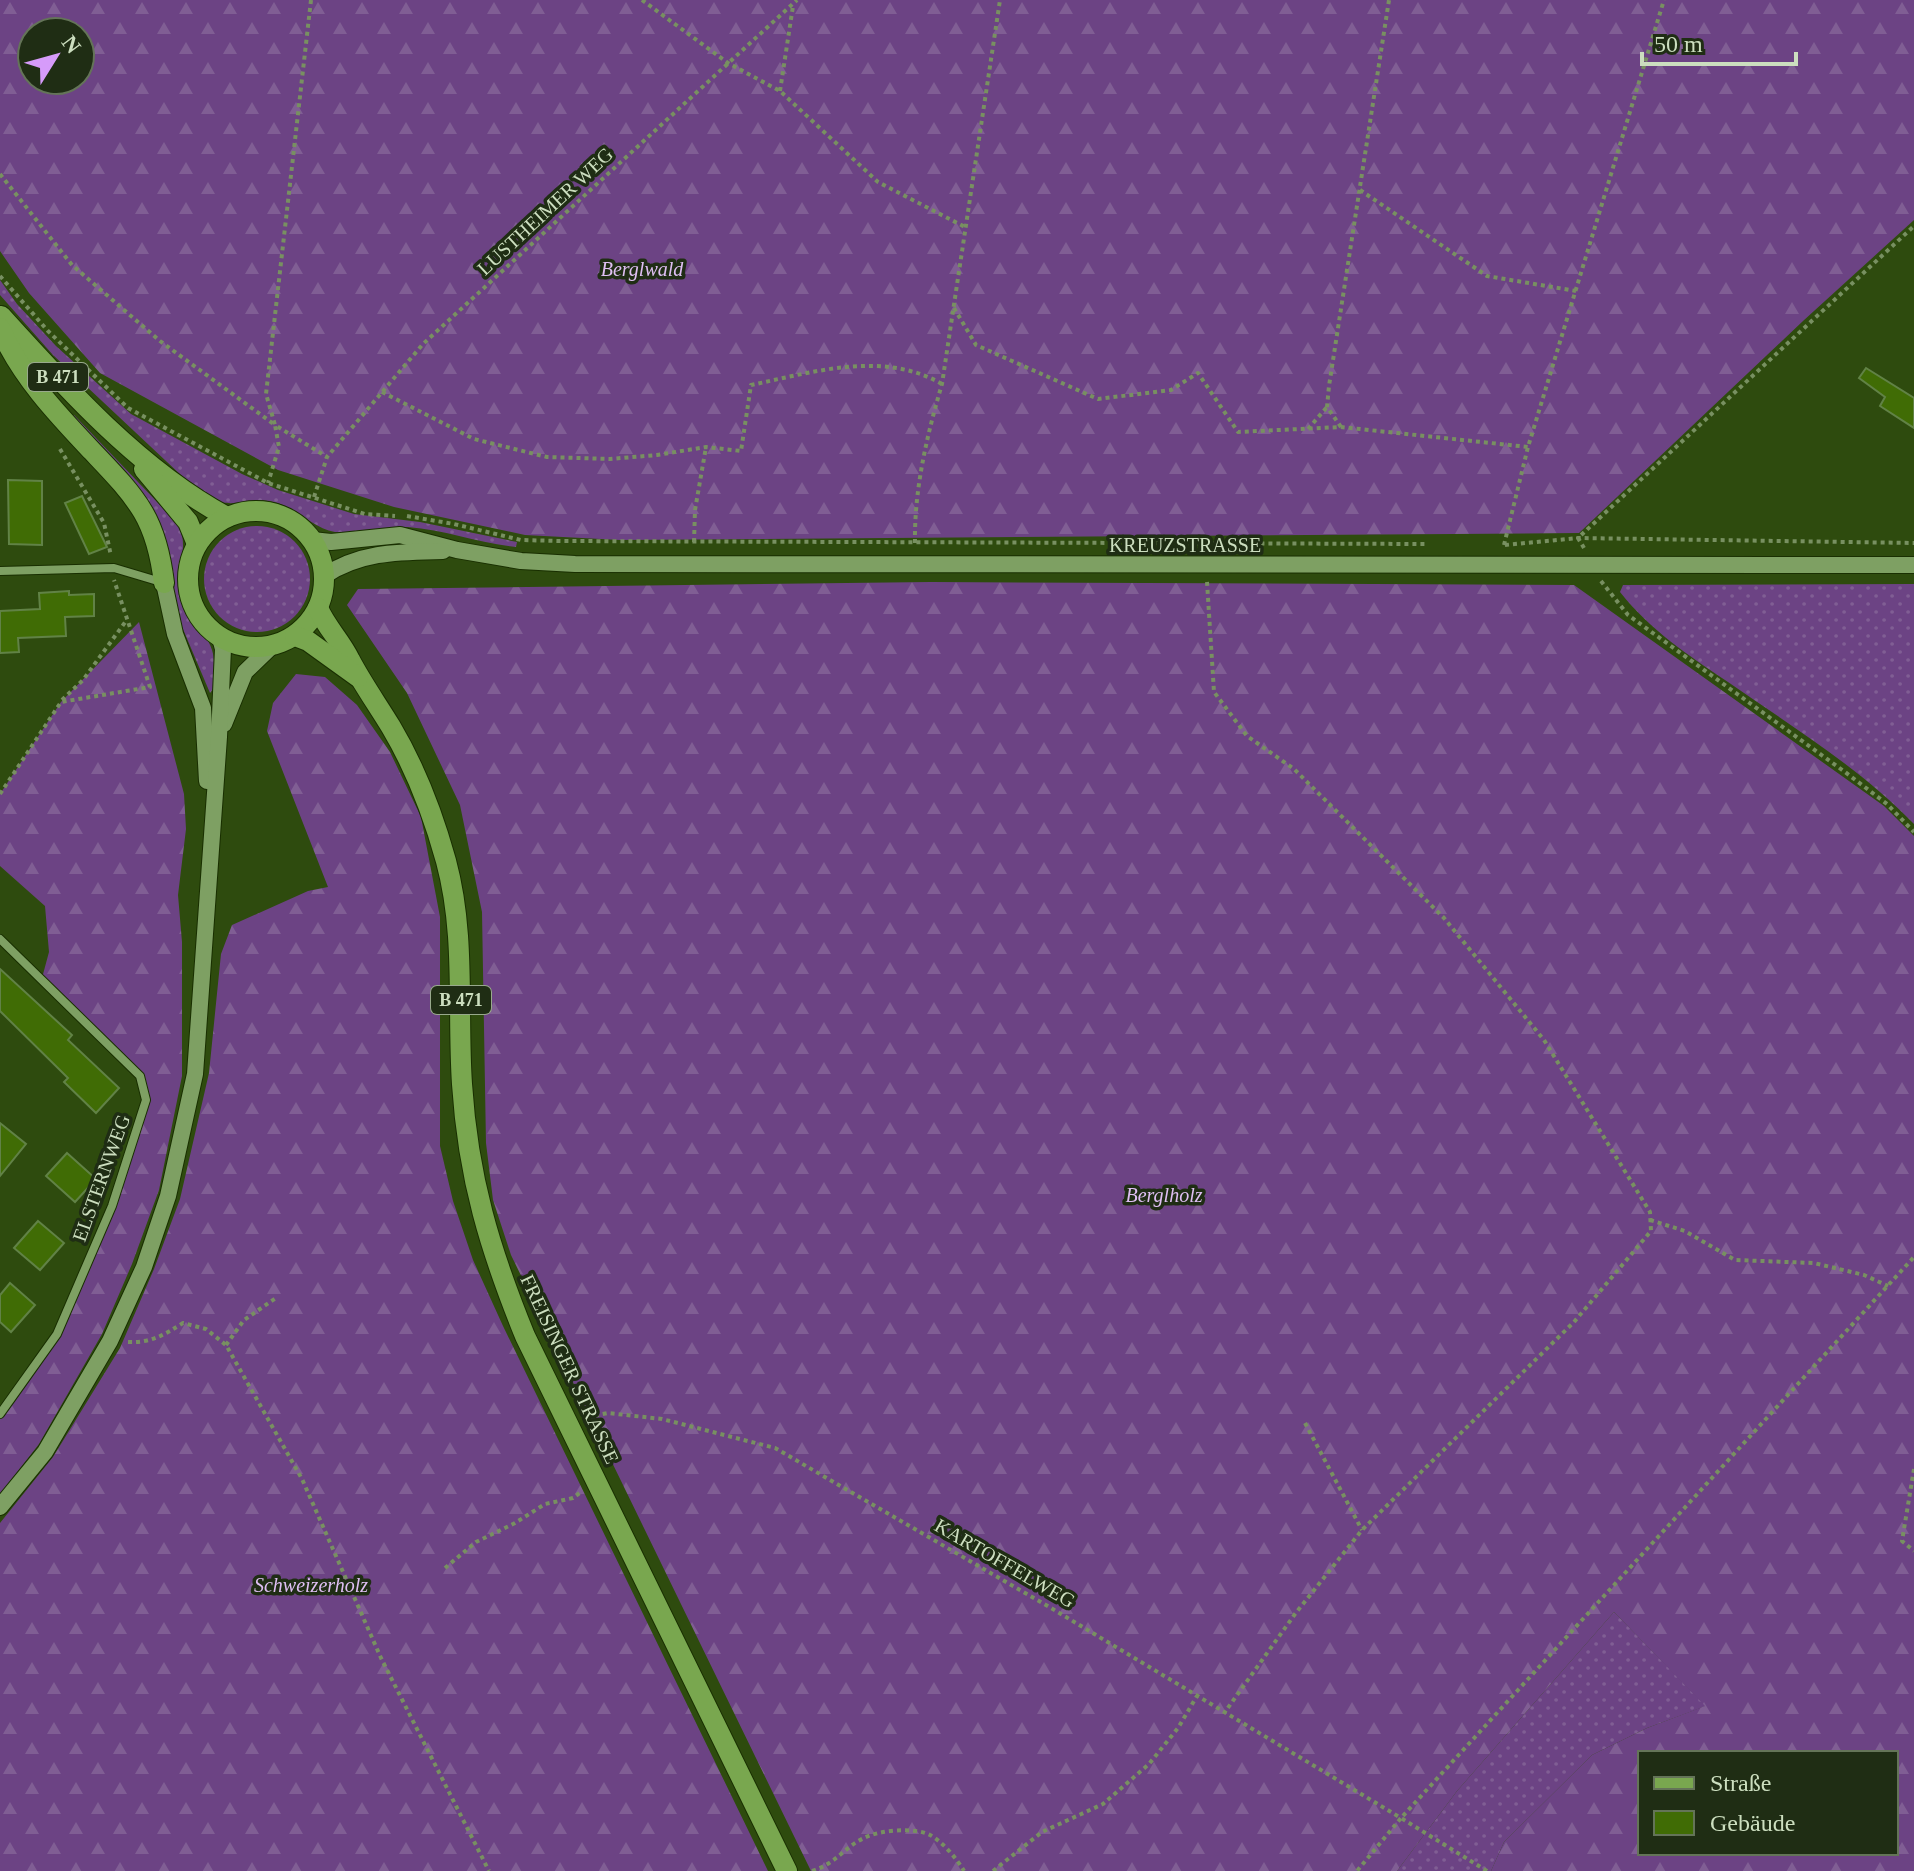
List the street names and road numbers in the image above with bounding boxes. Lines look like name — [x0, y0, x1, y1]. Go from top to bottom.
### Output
street label: LUSTHEIMER WEG — [473, 143, 617, 279]
road number: B 471 — [28, 363, 88, 391]
street label: KREUZSTRASSE — [1109, 534, 1261, 556]
road number: B 471 — [431, 986, 491, 1014]
street label: ELSTERNWEG — [68, 1112, 134, 1244]
street label: FREISINGER STRASSE — [516, 1271, 624, 1467]
street label: KARTOFFELWEG — [931, 1514, 1079, 1612]

